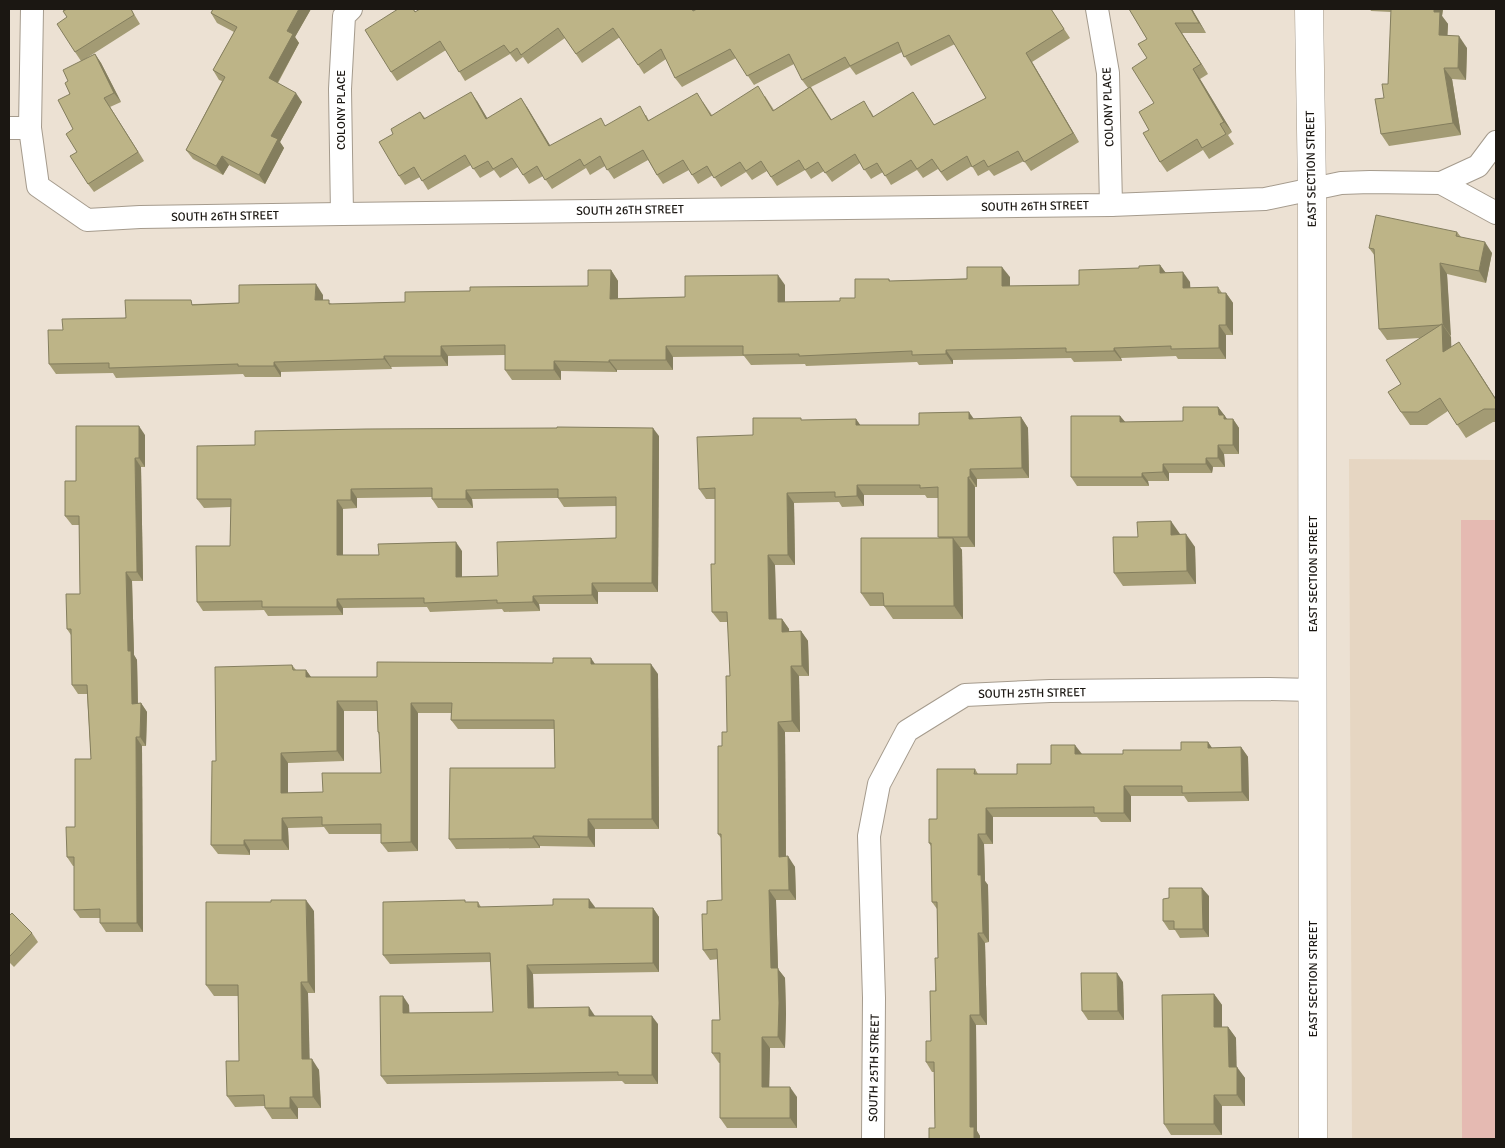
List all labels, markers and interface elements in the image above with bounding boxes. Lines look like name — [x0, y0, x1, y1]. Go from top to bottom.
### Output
street label: COLONY PLACE — [1100, 67, 1117, 147]
street label: COLONY PLACE — [334, 70, 349, 150]
street label: EAST SECTION STREET — [1303, 110, 1320, 227]
street label: SOUTH 26TH STREET — [981, 198, 1089, 215]
street label: SOUTH 26TH STREET — [576, 202, 684, 219]
street label: SOUTH 26TH STREET — [171, 208, 279, 225]
street label: EAST SECTION STREET — [1306, 516, 1321, 632]
street label: SOUTH 25TH STREET — [978, 685, 1086, 702]
street label: EAST SECTION STREET — [1306, 921, 1321, 1037]
street label: SOUTH 25TH STREET — [866, 1014, 883, 1122]

